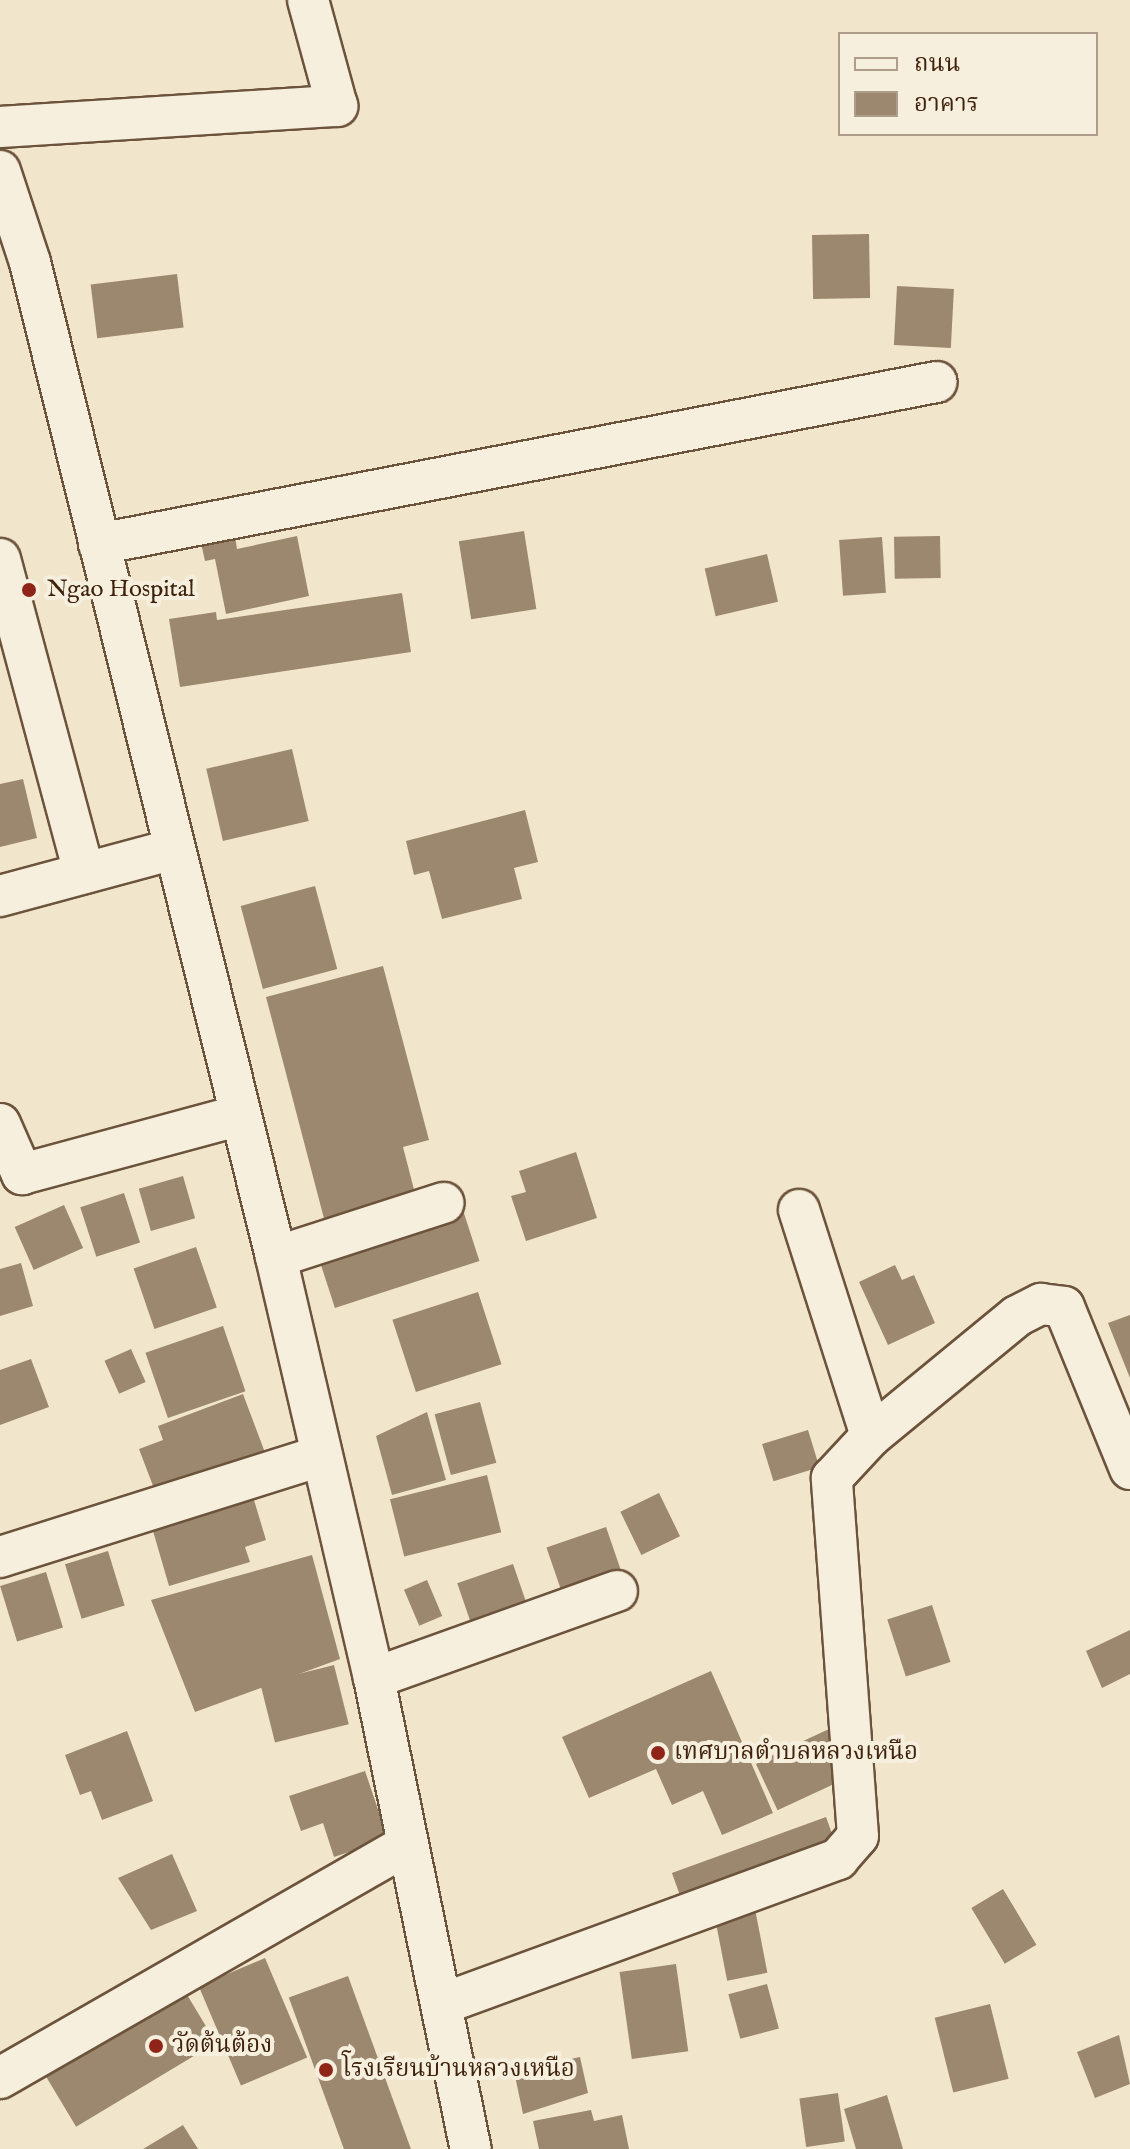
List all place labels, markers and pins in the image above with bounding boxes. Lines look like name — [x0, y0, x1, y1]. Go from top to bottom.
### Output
place label: Ngao Hospital — [47, 576, 195, 604]
marker: Ngao Hospital — [18, 579, 40, 601]
place label: เทศบาลตำบลหลวงเหนือ — [674, 1739, 918, 1767]
marker: เทศบาลตำบลหลวงเหนือ — [649, 1744, 667, 1762]
place label: วัดต้นต้อง — [172, 2032, 272, 2060]
marker: วัดต้นต้อง — [147, 2037, 165, 2055]
place label: โรงเรียนบ้านหลวงเหนือ — [342, 2056, 575, 2084]
marker: โรงเรียนบ้านหลวงเหนือ — [317, 2061, 335, 2079]

